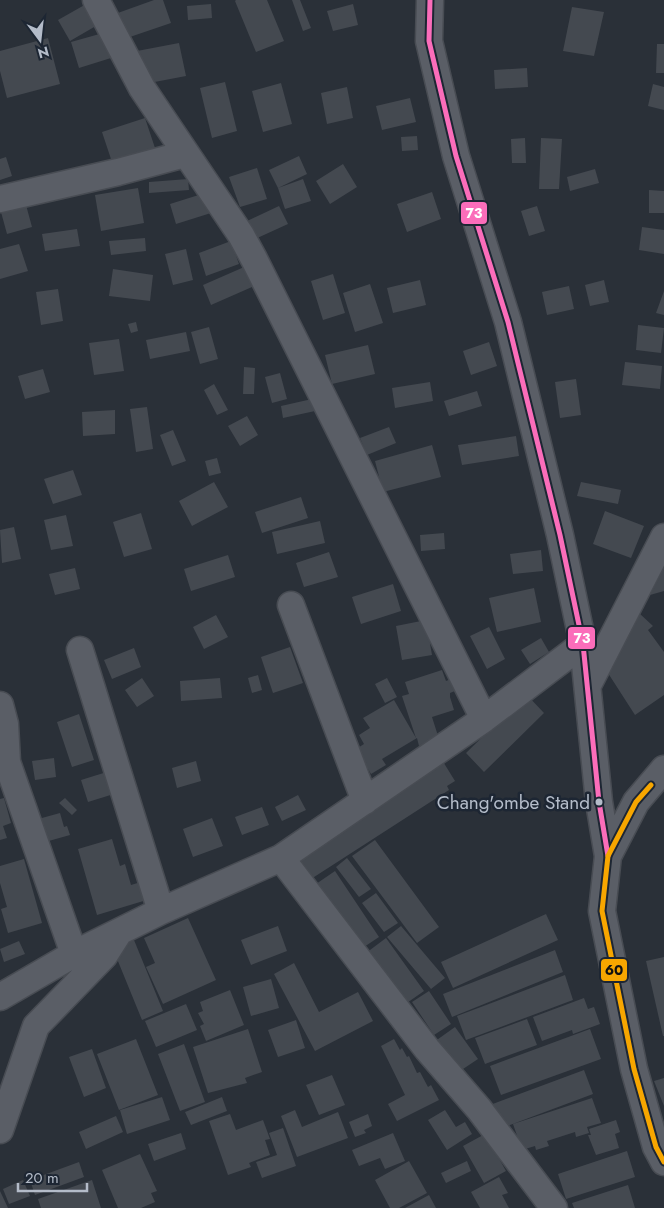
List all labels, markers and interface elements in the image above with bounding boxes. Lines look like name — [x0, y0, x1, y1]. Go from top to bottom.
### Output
north arrow — [15, 15, 65, 65]
text: N — [35, 41, 51, 64]
line badge: 73 — [460, 201, 488, 225]
text: 73 — [465, 203, 483, 223]
line badge: 73 — [567, 626, 596, 650]
text: 73 — [573, 628, 591, 648]
place label: Chang'ombe Stand — [437, 789, 590, 816]
marker: Chang'ombe Stand — [594, 797, 604, 807]
line badge: 60 — [600, 958, 628, 982]
text: 60 — [605, 960, 623, 980]
scale bar — [18, 1160, 86, 1192]
text: 20 m — [25, 1167, 59, 1189]

